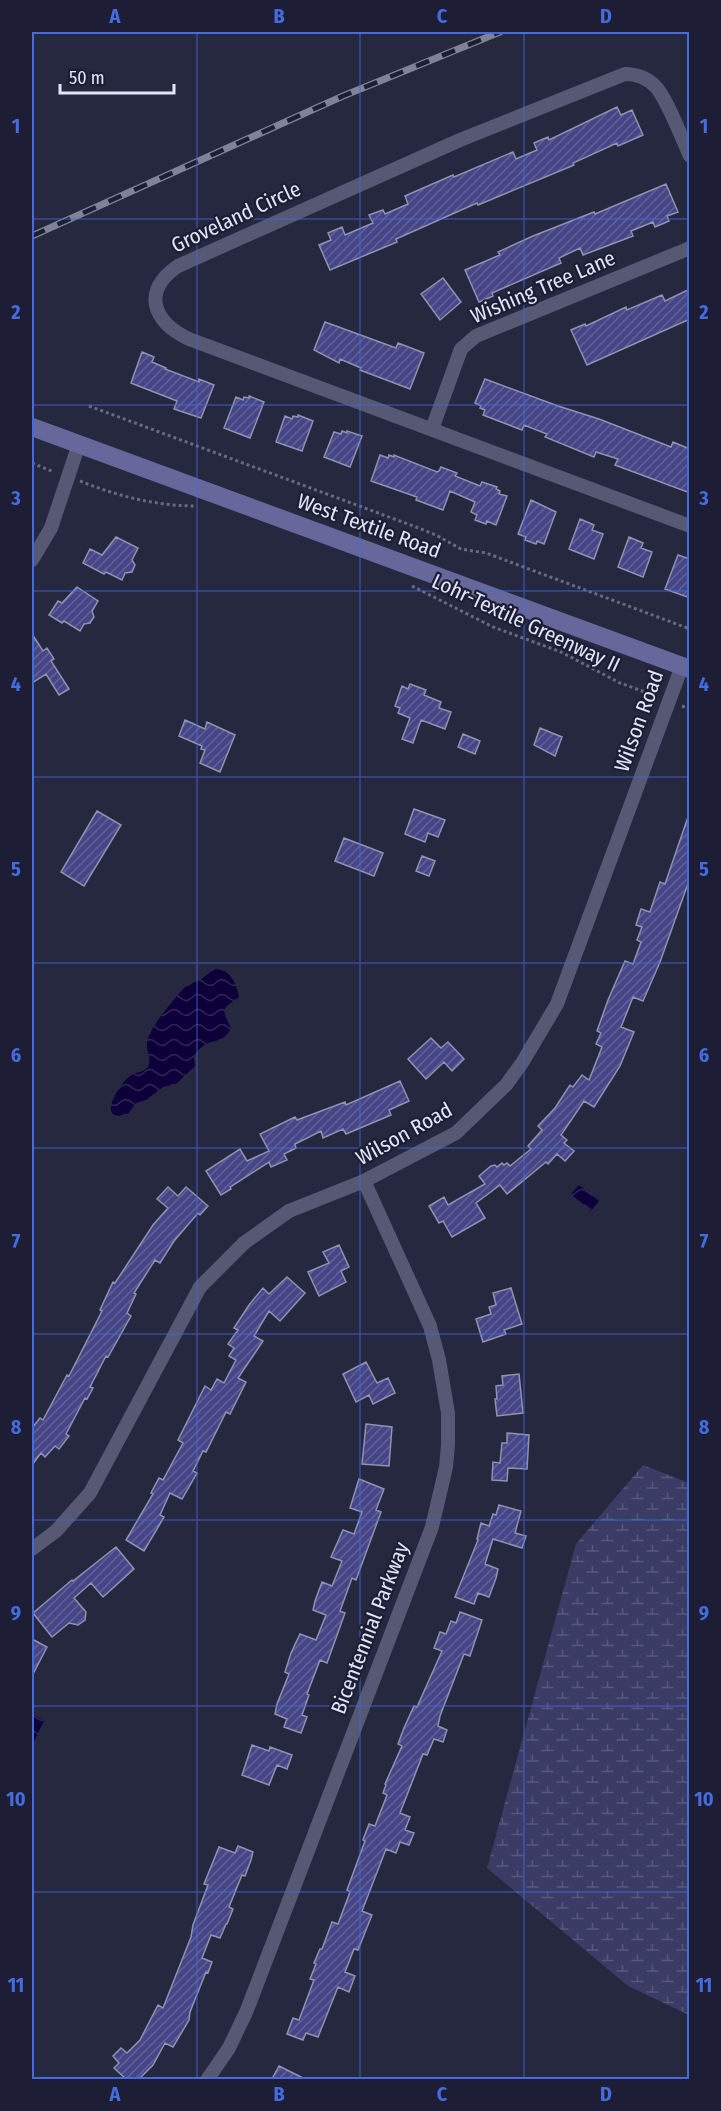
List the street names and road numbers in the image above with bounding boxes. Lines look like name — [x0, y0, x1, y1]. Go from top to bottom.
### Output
street label: Groveland Circle — [167, 176, 305, 258]
street label: Wishing Tree Lane — [467, 245, 619, 329]
street label: West Textile Road — [294, 488, 444, 564]
street label: Lohr-Textile Greenway II — [428, 568, 624, 678]
street label: Wilson Road — [609, 667, 669, 775]
street label: Wilson Road — [351, 1097, 457, 1171]
street label: Bicentennial Parkway — [325, 1538, 415, 1718]

